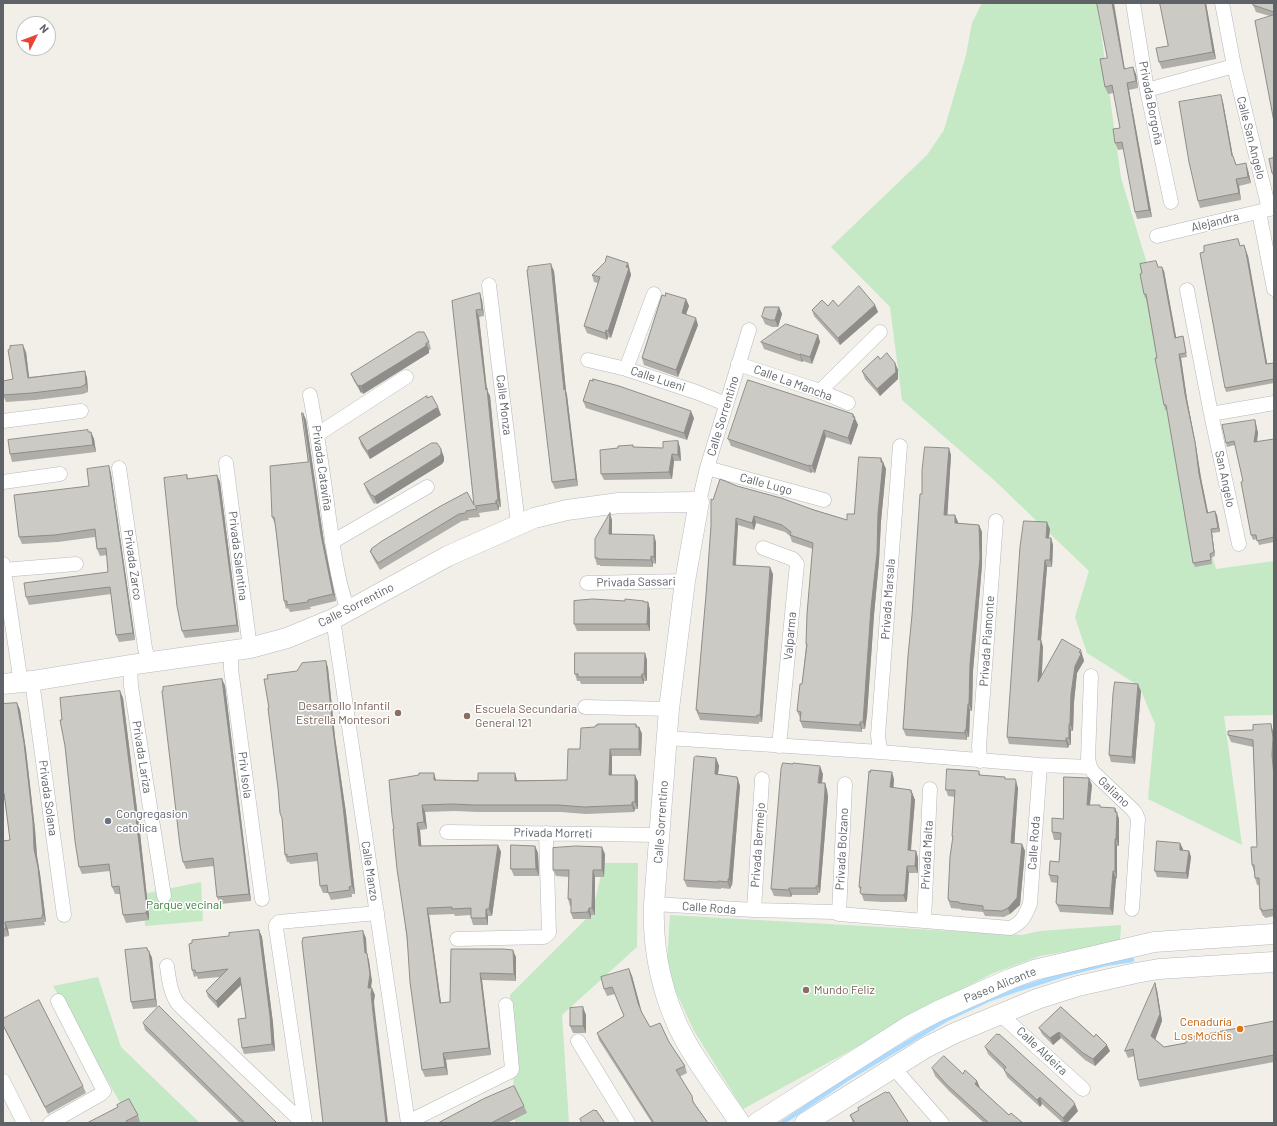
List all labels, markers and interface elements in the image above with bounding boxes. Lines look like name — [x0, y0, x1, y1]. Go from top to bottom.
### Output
north arrow — [16, 16, 56, 56]
text: N — [37, 21, 52, 35]
street label: Privada Borgoña — [1136, 60, 1166, 146]
street label: Calle San Angelo — [1234, 95, 1268, 181]
street label: Alejandra — [1190, 209, 1240, 235]
street label: Calle La Mancha — [752, 362, 834, 404]
street label: Calle Lueni — [629, 363, 687, 395]
street label: Calle Monza — [493, 374, 515, 436]
street label: Calle Sorrentino — [704, 374, 742, 458]
street label: Privada Cataviña — [309, 424, 335, 512]
street label: San Angelo — [1212, 449, 1238, 509]
street label: Calle Lugo — [738, 470, 794, 498]
street label: Privada Salentina — [225, 510, 251, 602]
street label: Privada Zarco — [121, 529, 145, 601]
street label: Privada Marsala — [878, 558, 898, 640]
street label: Privada Sassari — [596, 574, 676, 590]
street label: Calle Sorrentino — [316, 580, 396, 630]
street label: Privada Piamonte — [977, 595, 997, 687]
street label: Valparma — [781, 611, 799, 661]
place label: Desarrollo Infantil Estrella Montesori — [296, 699, 390, 727]
place label: Escuela Secundaria General 121 — [475, 702, 577, 730]
marker: Desarrollo Infantil Estrella Montesori — [393, 708, 403, 718]
marker: Escuela Secundaria General 121 — [462, 711, 472, 721]
street label: Privada Lariza — [129, 720, 155, 794]
street label: Priv Isola — [235, 751, 255, 799]
street label: Privada Solana — [36, 759, 60, 837]
street label: Galiano — [1095, 774, 1133, 810]
street label: Calle Sorrentino — [651, 780, 671, 864]
street label: Privada Bermejo — [748, 802, 768, 888]
place label: Congregasion catolica — [116, 807, 188, 835]
street label: Privada Bolzano — [833, 807, 851, 891]
street label: Calle Roda — [1025, 815, 1043, 871]
marker: Congregasion catolica — [103, 816, 113, 826]
street label: Privada Malta — [918, 820, 936, 890]
street label: Privada Morreti — [513, 825, 593, 841]
street label: Calle Manzo — [358, 840, 382, 902]
park label: Parque vecinal — [146, 898, 222, 912]
street label: Calle Roda — [681, 899, 737, 917]
street label: Paseo Alicante — [962, 964, 1038, 1006]
place label: Mundo Feliz — [814, 983, 875, 997]
marker: Mundo Feliz — [801, 985, 811, 995]
place label: Cenaduría Los Mochis — [1174, 1015, 1232, 1043]
street label: Calle Aldeira — [1014, 1024, 1070, 1078]
marker: Cenaduría Los Mochis — [1235, 1024, 1245, 1034]

